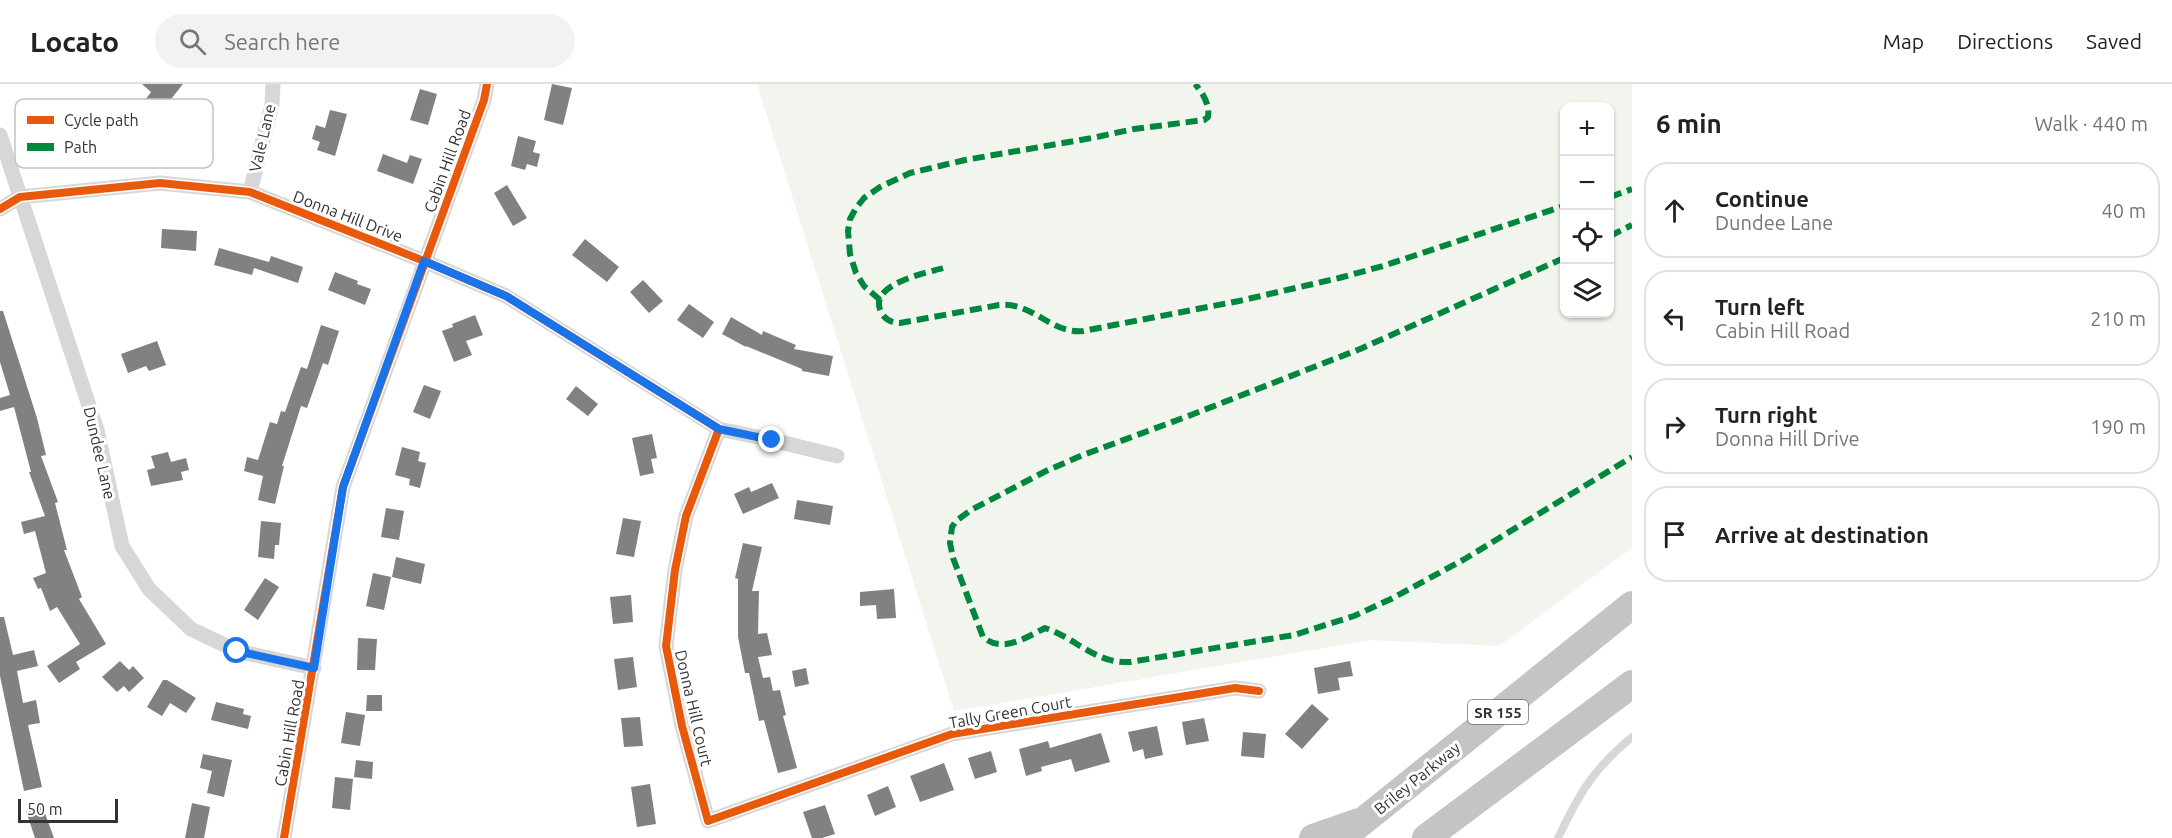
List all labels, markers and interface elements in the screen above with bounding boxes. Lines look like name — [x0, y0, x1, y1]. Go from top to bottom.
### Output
search box — [155, 14, 575, 68]
icon: search — [176, 25, 209, 58]
text: Locato — [30, 26, 119, 57]
text: Search here — [224, 29, 340, 54]
text: Map — [1883, 29, 1924, 53]
text: Directions — [1957, 29, 2053, 53]
text: Saved — [2086, 29, 2142, 53]
legend — [15, 99, 213, 168]
street label: Vale Lane — [245, 102, 279, 174]
map controls — [1560, 102, 1614, 318]
button: + — [1560, 102, 1614, 156]
street label: Cabin Hill Road — [420, 107, 474, 215]
text: 6 min — [1656, 109, 1722, 138]
text: Cycle path — [64, 111, 139, 129]
text: Walk · 440 m — [2035, 112, 2148, 135]
text: Path — [64, 138, 97, 156]
button: − — [1560, 156, 1614, 210]
text: Continue — [1715, 186, 1809, 211]
street label: Donna Hill Drive — [291, 187, 405, 245]
icon: ahead — [1658, 194, 1691, 227]
text: 40 m — [2102, 199, 2146, 222]
button: locate — [1560, 210, 1614, 264]
text: Dundee Lane — [1715, 211, 1833, 234]
button: layers — [1560, 264, 1614, 318]
text: Turn left — [1715, 294, 1805, 319]
icon: left — [1658, 302, 1691, 335]
text: 210 m — [2090, 307, 2146, 330]
text: Cabin Hill Road — [1715, 319, 1850, 342]
text: Turn right — [1715, 402, 1817, 427]
street label: Dundee Lane — [81, 405, 119, 501]
icon: right — [1658, 410, 1691, 443]
text: 190 m — [2090, 415, 2146, 438]
route end — [758, 426, 784, 452]
text: Donna Hill Drive — [1715, 427, 1860, 450]
icon: arrive — [1658, 518, 1691, 551]
text: Arrive at destination — [1715, 522, 1929, 547]
route start — [223, 637, 249, 663]
street label: Donna Hill Court — [672, 648, 716, 768]
street label: Cabin Hill Road — [271, 678, 307, 788]
street label: Tally Green Court — [947, 692, 1073, 732]
road number: SR 155 — [1468, 700, 1528, 724]
street label: Briley Parkway — [1371, 738, 1464, 818]
scale bar — [18, 796, 118, 824]
text: 50 m — [27, 800, 63, 818]

